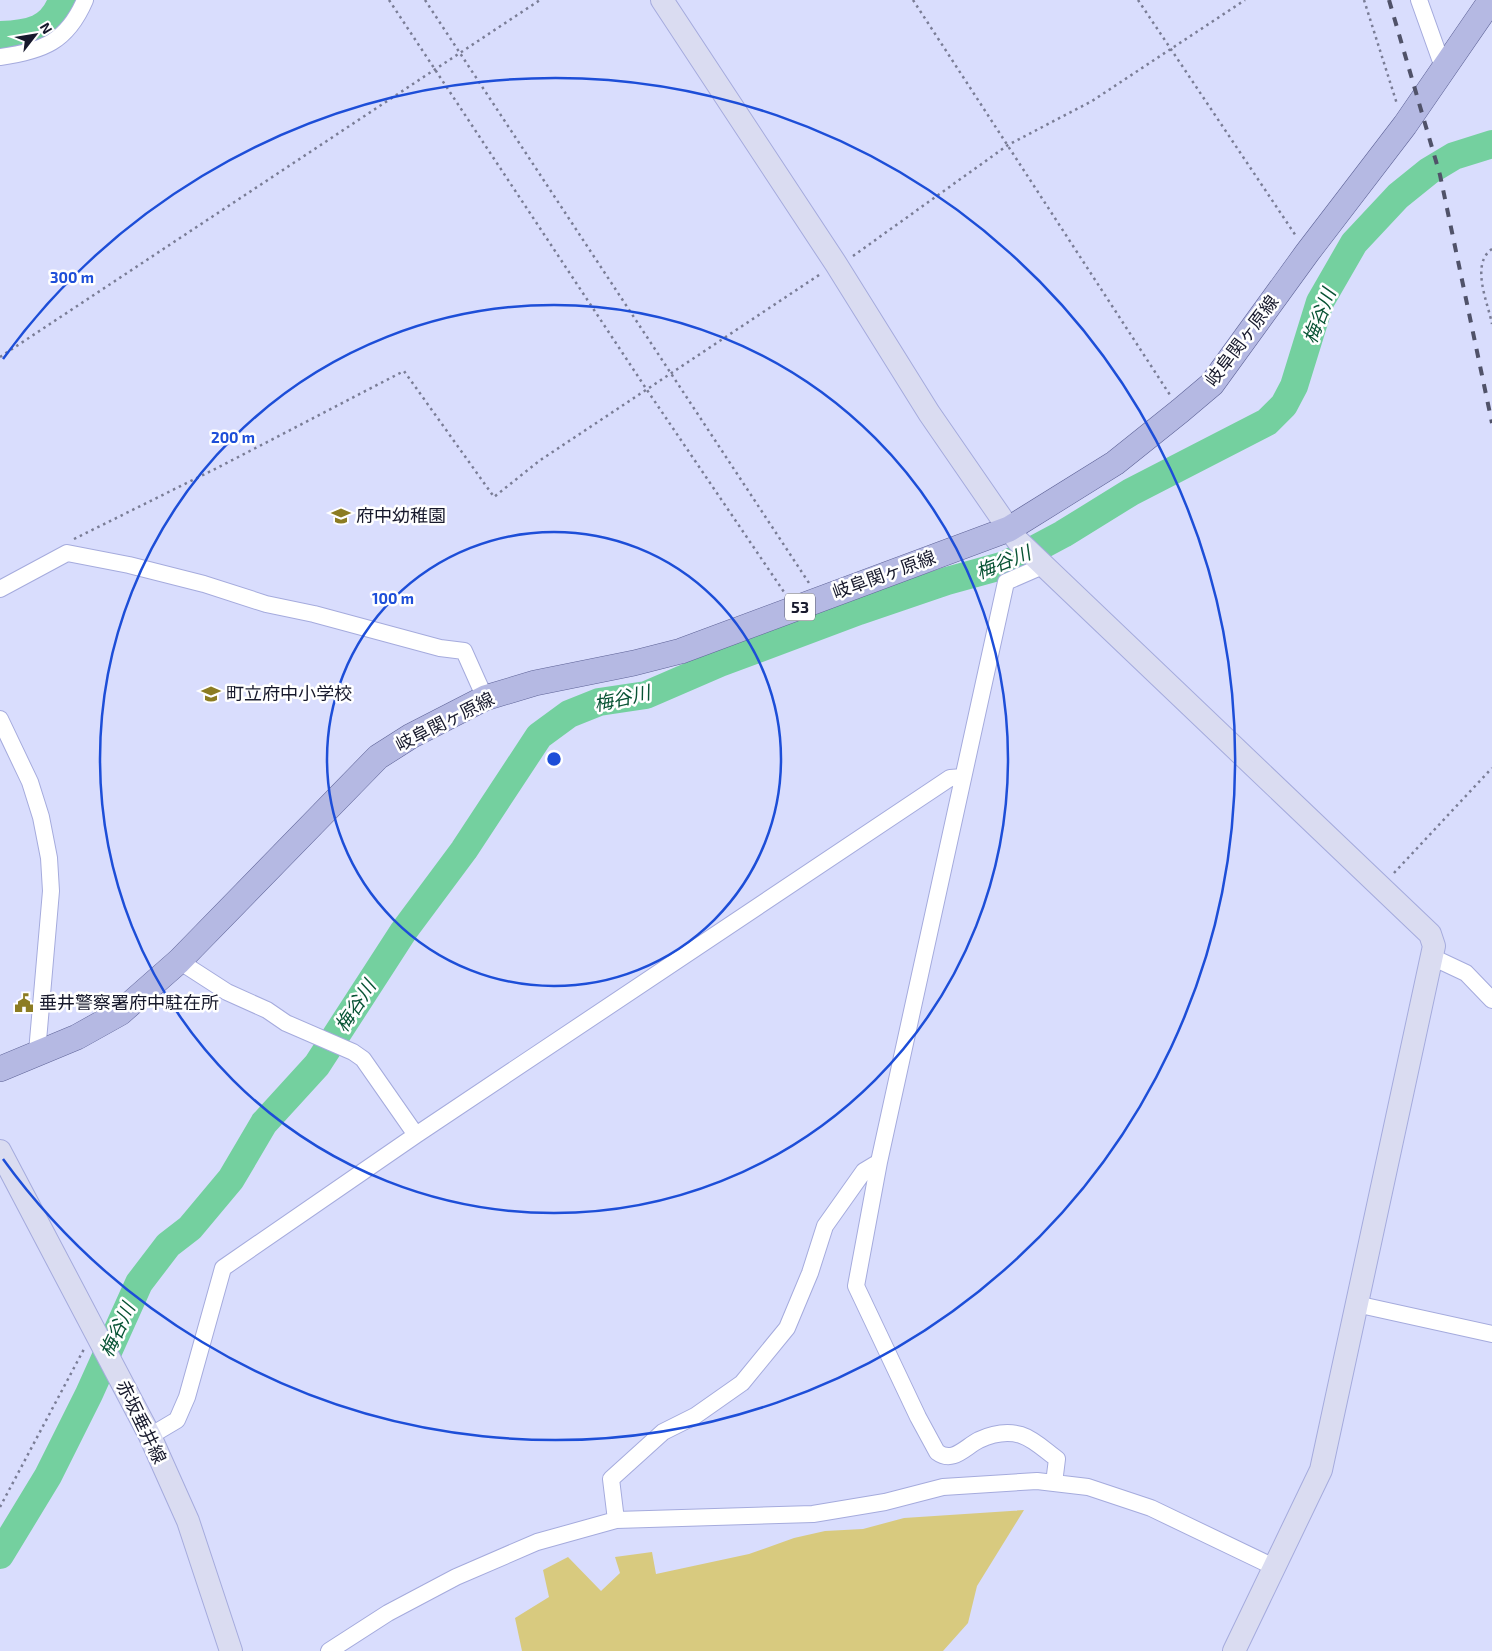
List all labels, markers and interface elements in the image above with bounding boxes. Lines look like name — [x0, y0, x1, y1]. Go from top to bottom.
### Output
north arrow — [10, 10, 60, 60]
text: N — [37, 19, 56, 37]
text: 300 m — [50, 268, 94, 286]
water label: 梅谷川 — [1298, 283, 1340, 347]
street label: 岐阜関ヶ原線 — [1200, 291, 1282, 390]
text: 200 m — [211, 428, 255, 446]
place label: 府中幼稚園 — [356, 504, 446, 526]
school or university icon: 府中幼稚園 — [330, 505, 352, 527]
water label: 梅谷川 — [972, 539, 1035, 583]
street label: 岐阜関ヶ原線 — [829, 545, 938, 603]
text: 100 m — [372, 589, 414, 607]
road number: 53 — [785, 594, 815, 620]
water label: 梅谷川 — [592, 679, 654, 715]
place label: 町立府中小学校 — [226, 682, 352, 704]
school or university icon: 町立府中小学校 — [200, 683, 222, 705]
street label: 岐阜関ヶ原線 — [391, 687, 498, 755]
centre of rings — [545, 750, 563, 768]
water label: 梅谷川 — [329, 974, 381, 1036]
place label: 垂井警察署府中駐在所 — [39, 991, 219, 1013]
public building icon: 垂井警察署府中駐在所 — [13, 992, 35, 1014]
water label: 梅谷川 — [94, 1297, 140, 1360]
street label: 赤坂垂井線 — [112, 1376, 172, 1467]

